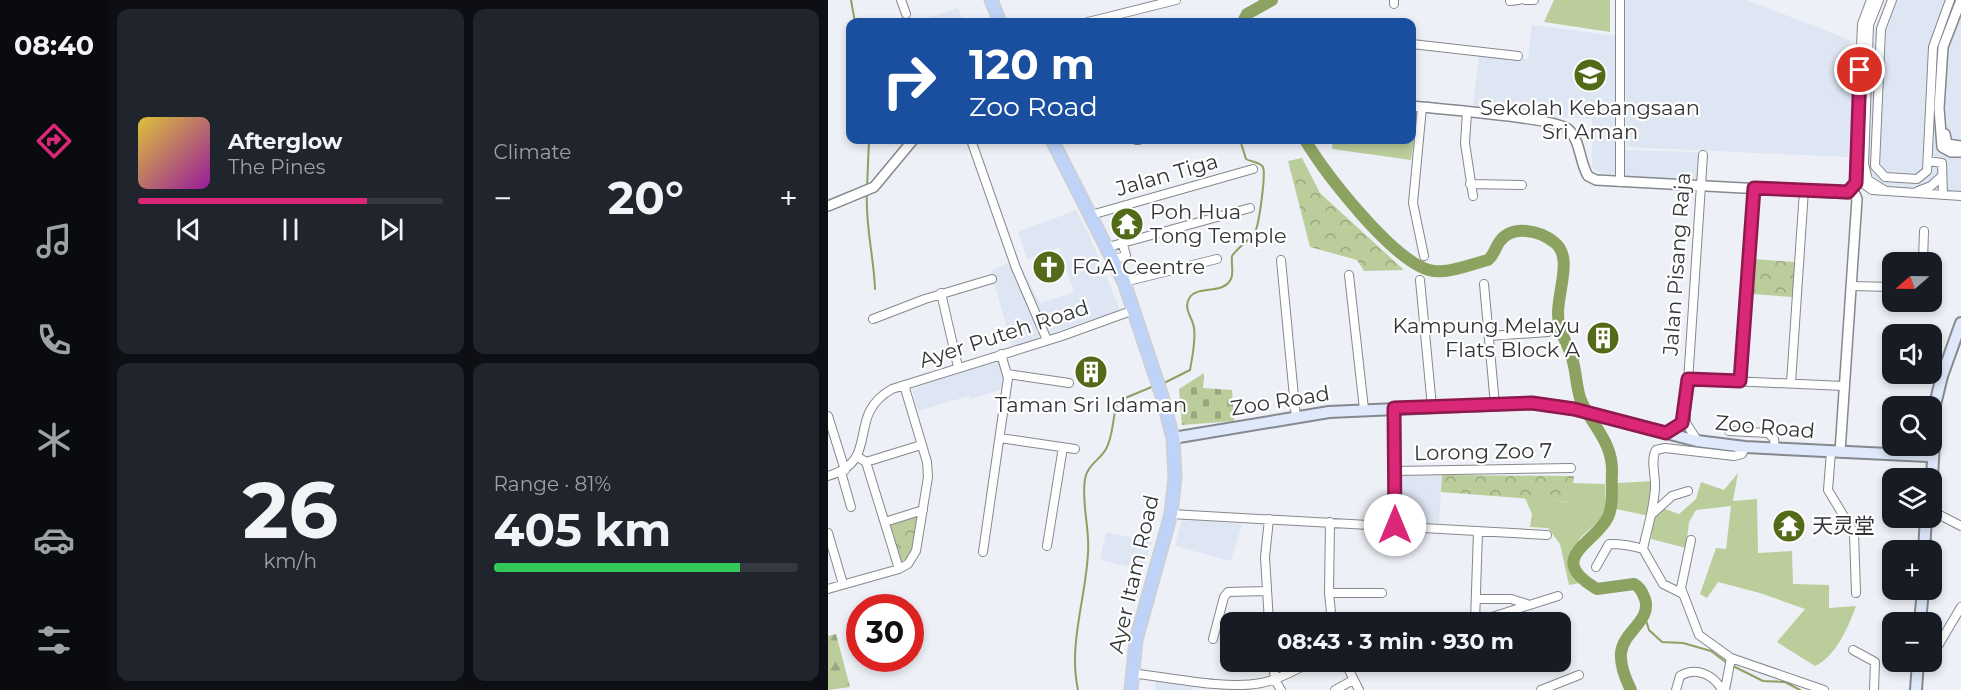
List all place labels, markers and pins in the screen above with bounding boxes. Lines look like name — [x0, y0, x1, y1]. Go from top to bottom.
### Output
pin — [1834, 44, 1885, 95]
school or university icon: Sekolah Kebangsaan Sri Aman — [1572, 57, 1608, 93]
place label: Sekolah Kebangsaan Sri Aman — [1480, 95, 1700, 144]
place label: Poh Hua Tong Temple — [1150, 199, 1287, 248]
temple icon: Poh Hua Tong Temple — [1109, 206, 1145, 242]
church icon: FGA Ceentre — [1031, 249, 1067, 285]
place label: FGA Ceentre — [1072, 254, 1205, 279]
place label: Kampung Melayu Flats Block A — [1392, 313, 1581, 362]
building icon: Kampung Melayu Flats Block A — [1585, 320, 1621, 356]
building icon: Taman Sri Idaman — [1073, 354, 1109, 390]
place label: Taman Sri Idaman — [995, 392, 1187, 417]
temple icon: 天灵堂 — [1771, 508, 1807, 544]
place label: 天灵堂 — [1812, 513, 1875, 538]

